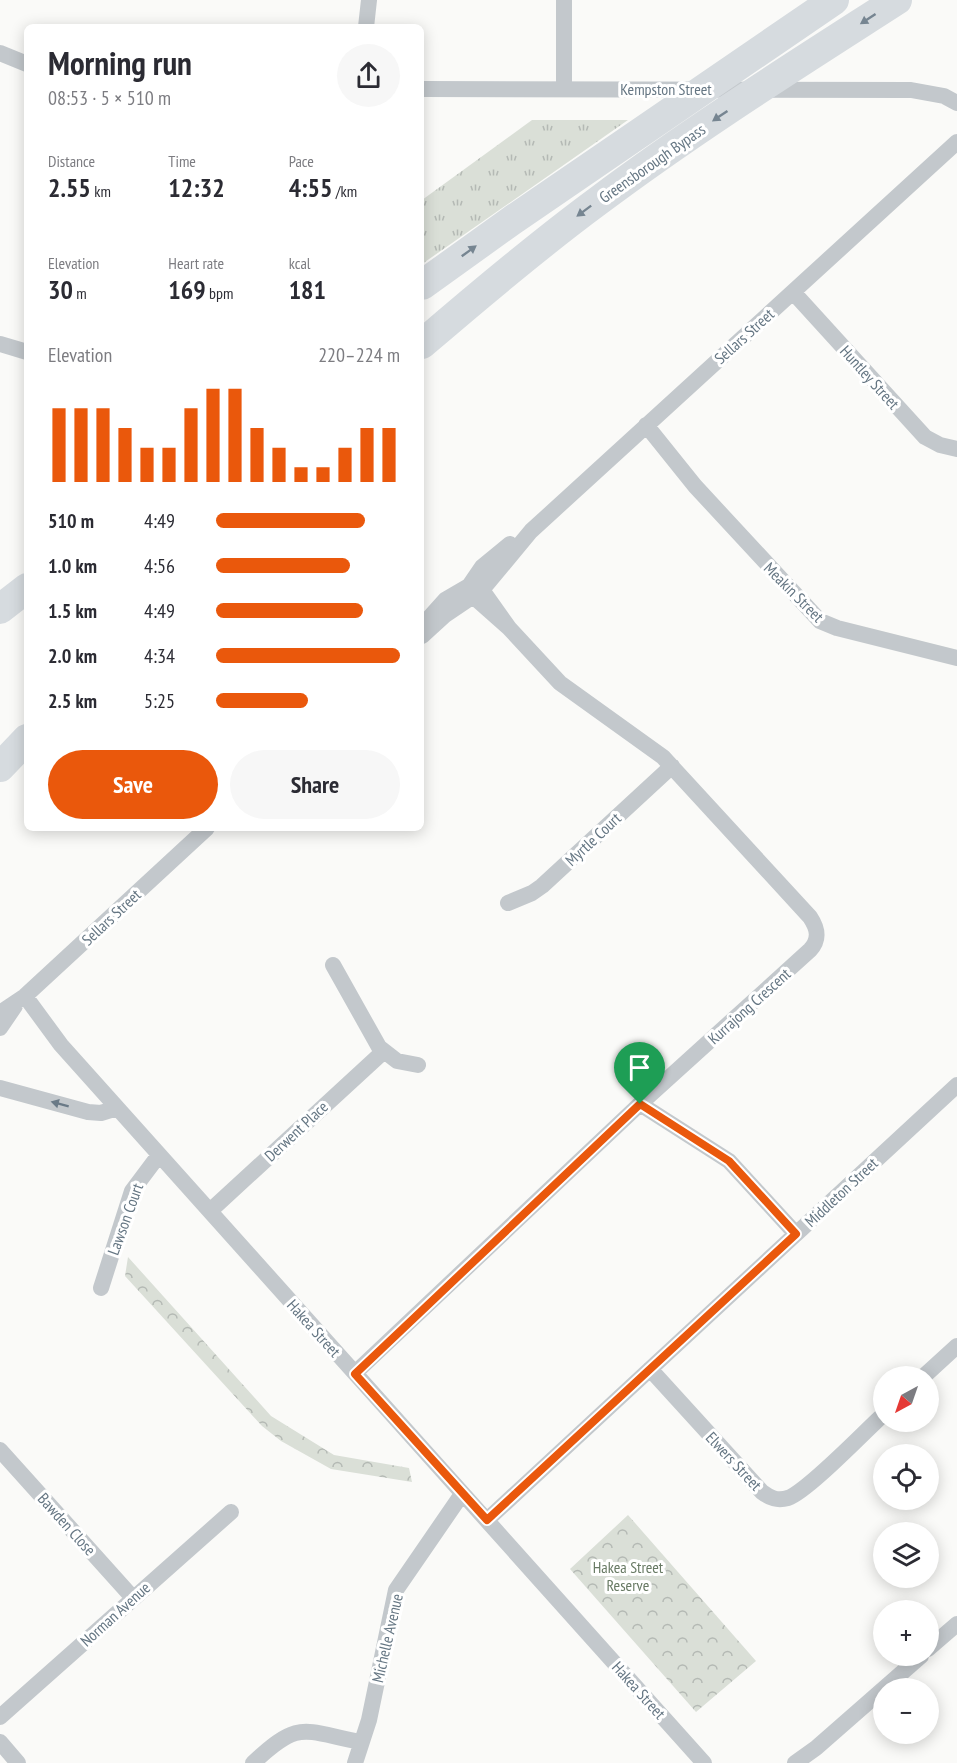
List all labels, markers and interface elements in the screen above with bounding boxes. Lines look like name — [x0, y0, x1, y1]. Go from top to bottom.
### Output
one-way arrow — [860, 13, 876, 24]
text: Morning run — [48, 41, 192, 84]
button: share — [337, 44, 400, 107]
street label: Kempston Street — [620, 79, 712, 99]
text: 08:53 · 5 × 510 m — [48, 85, 171, 111]
one-way arrow — [712, 110, 728, 121]
street label: Greensborough Bypass — [595, 119, 709, 207]
text: Distance — [48, 151, 95, 171]
text: Time — [168, 151, 196, 171]
text: Pace — [289, 151, 314, 171]
text: 2.55 — [48, 171, 91, 204]
text: 12:32 — [168, 171, 225, 204]
text: 4:55 — [289, 171, 332, 204]
text: km — [91, 181, 111, 201]
text: /km — [332, 181, 357, 201]
one-way arrow — [577, 205, 593, 217]
one-way arrow — [461, 245, 476, 257]
text: Elevation — [48, 253, 99, 273]
text: Heart rate — [168, 253, 224, 273]
text: kcal — [289, 253, 311, 273]
text: 30 — [48, 273, 73, 306]
text: 169 — [168, 273, 206, 306]
text: 181 — [289, 273, 326, 306]
text: m — [73, 283, 87, 303]
text: bpm — [206, 283, 233, 303]
street label: Sellars Street — [710, 304, 778, 368]
street label: Huntley Street — [836, 341, 904, 414]
text: Elevation — [48, 342, 112, 368]
text: 220–224 m — [318, 342, 400, 368]
text: 510 m — [48, 508, 94, 534]
text: 4:49 — [144, 508, 175, 534]
text: 1.0 km — [48, 553, 97, 579]
text: 4:56 — [144, 553, 175, 579]
street label: Meakin Street — [760, 558, 829, 627]
text: 1.5 km — [48, 598, 97, 624]
text: 4:49 — [144, 598, 175, 624]
text: 2.0 km — [48, 643, 97, 669]
text: 4:34 — [144, 643, 175, 669]
text: 2.5 km — [48, 688, 97, 714]
text: 5:25 — [144, 688, 175, 714]
button: Save — [48, 750, 218, 819]
button: Share — [230, 750, 400, 819]
street label: Myrtle Court — [561, 808, 625, 870]
street label: Sellars Street — [77, 884, 145, 949]
street label: Kurrajong Crescent — [704, 963, 795, 1048]
pin — [614, 1042, 665, 1104]
icon: arrive — [623, 1051, 656, 1084]
street label: Derwent Place — [260, 1097, 332, 1165]
one-way arrow — [51, 1099, 70, 1109]
street label: Middleton Street — [800, 1153, 882, 1231]
street label: Lawson Court — [103, 1180, 147, 1258]
street label: Hakea Street — [283, 1295, 345, 1361]
north arrow — [873, 1366, 939, 1432]
map controls — [873, 1366, 939, 1744]
street label: Elwers Street — [702, 1428, 767, 1495]
button: locate — [873, 1444, 939, 1510]
street label: Bawden Close — [34, 1489, 100, 1559]
button: layers — [873, 1522, 939, 1588]
park label: Hakea Street Reserve — [593, 1557, 664, 1595]
street label: Norman Avenue — [76, 1577, 154, 1651]
street label: Michelle Avenue — [367, 1592, 407, 1684]
button: + — [873, 1600, 939, 1666]
street label: Hakea Street — [608, 1657, 670, 1723]
button: − — [873, 1678, 939, 1744]

